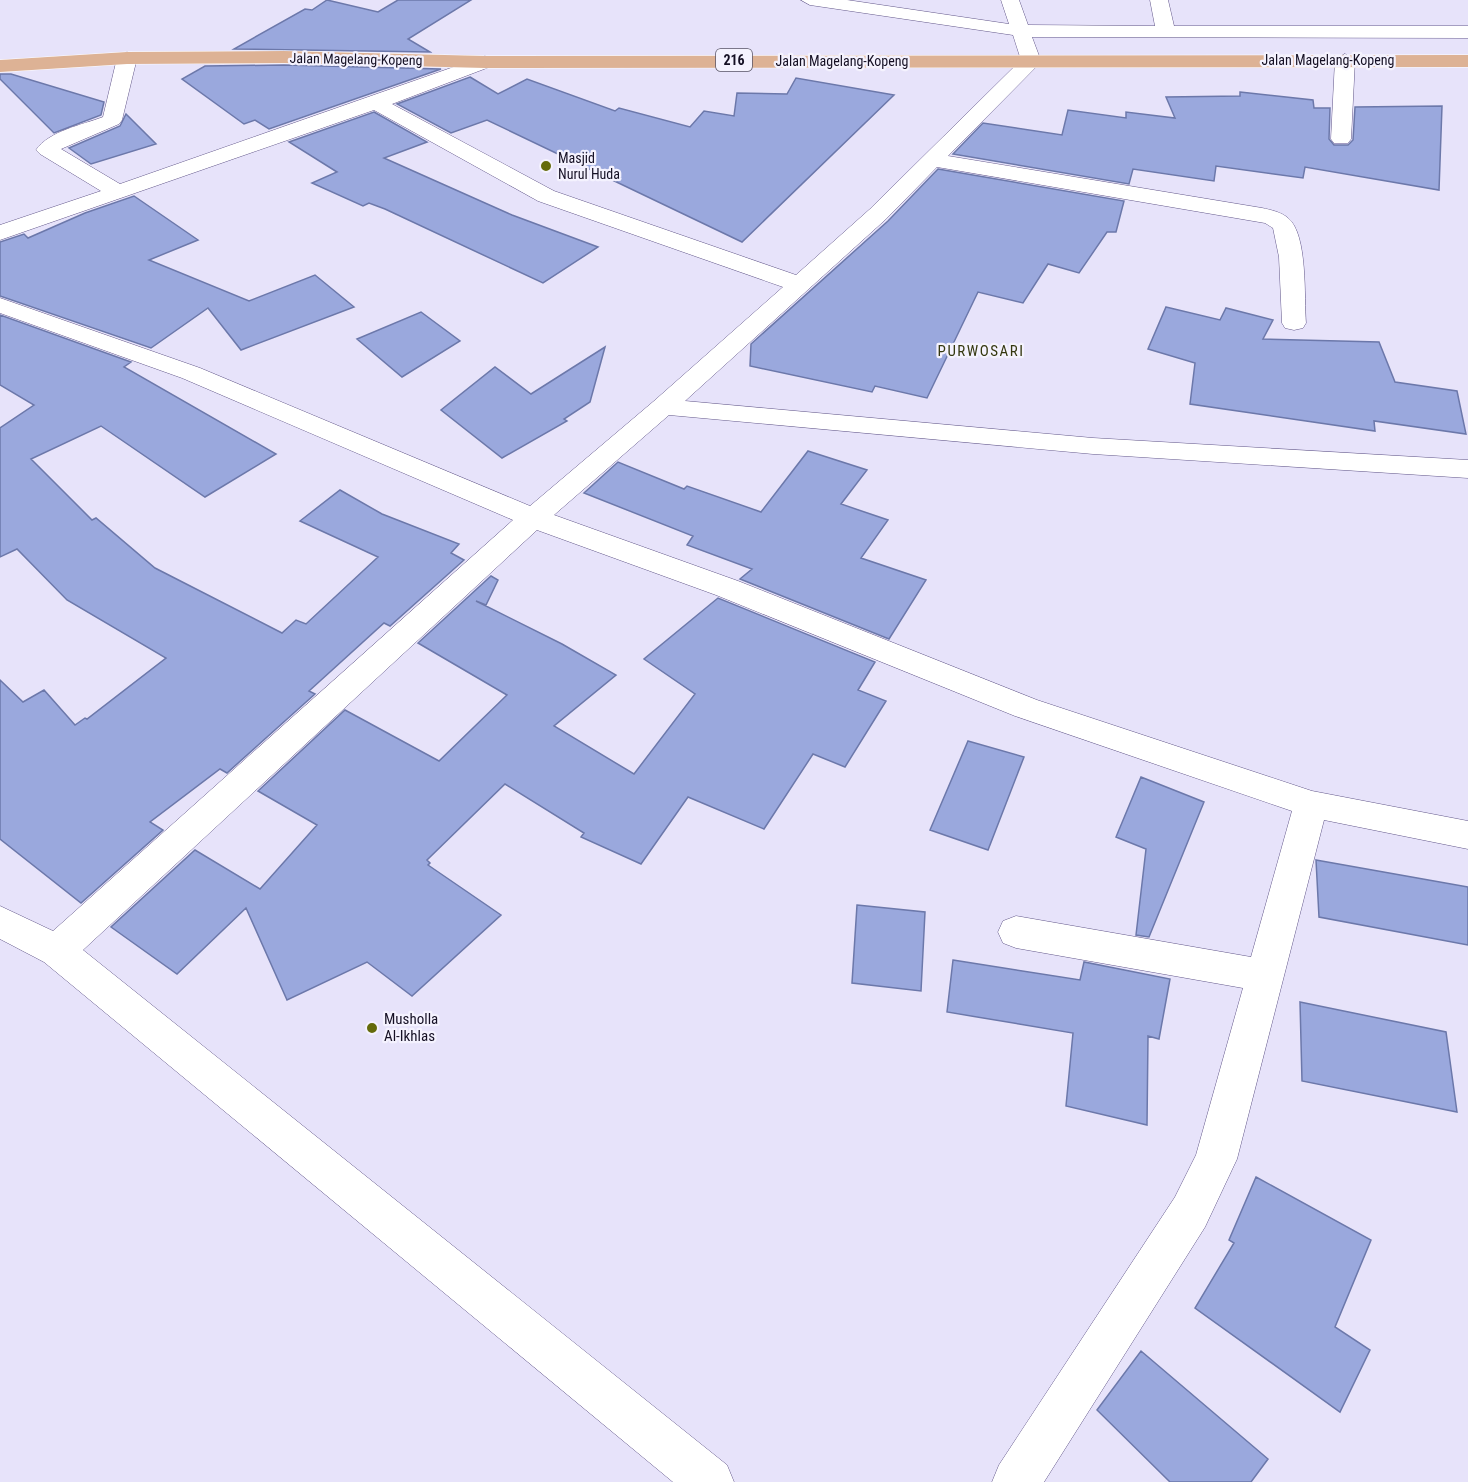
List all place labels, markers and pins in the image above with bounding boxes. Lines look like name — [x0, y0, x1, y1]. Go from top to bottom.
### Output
place label: Masjid Nurul Huda — [558, 150, 620, 182]
marker: Masjid Nurul Huda — [539, 159, 553, 173]
place label: Musholla Al-Ikhlas — [384, 1010, 438, 1045]
marker: Musholla Al-Ikhlas — [365, 1021, 379, 1035]

